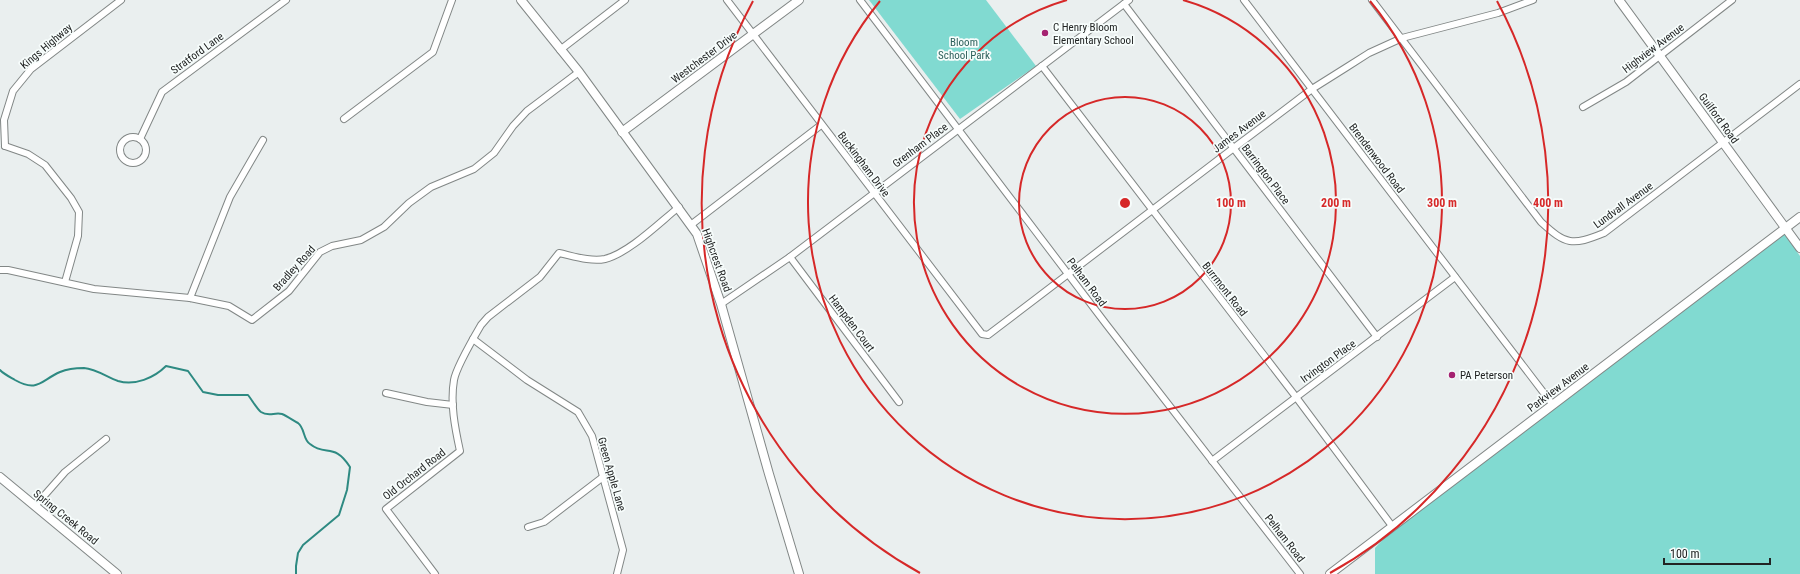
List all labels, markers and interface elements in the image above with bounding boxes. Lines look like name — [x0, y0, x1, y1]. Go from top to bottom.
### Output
street label: Kings Highway — [18, 21, 75, 72]
place label: C Henry Bloom Elementary School — [1053, 21, 1134, 47]
street label: Highview Avenue — [1620, 21, 1687, 76]
marker: C Henry Bloom Elementary School — [1040, 28, 1050, 38]
street label: Westchester Drive — [669, 29, 740, 86]
street label: Stratford Lane — [168, 30, 226, 77]
park label: Bloom School Park — [938, 36, 990, 62]
street label: Guilford Road — [1696, 91, 1741, 146]
street label: James Avenue — [1210, 107, 1268, 156]
street label: Grenham Place — [890, 120, 950, 170]
street label: Brendenwood Road — [1346, 121, 1407, 196]
street label: Buckingham Drive — [835, 129, 892, 199]
street label: Barrington Place — [1239, 142, 1292, 207]
street label: Lundvall Avenue — [1591, 180, 1656, 231]
centre of rings — [1118, 196, 1132, 210]
text: 100 m — [1216, 196, 1246, 210]
text: 200 m — [1321, 196, 1351, 210]
text: 300 m — [1427, 196, 1457, 210]
text: 400 m — [1533, 196, 1563, 210]
street label: Highcrest Road — [699, 227, 734, 294]
street label: Bradley Road — [271, 243, 318, 294]
street label: Pelham Road — [1064, 256, 1109, 309]
street label: Burrmont Road — [1199, 260, 1250, 319]
street label: Hampden Court — [826, 292, 877, 354]
street label: Irvington Place — [1298, 337, 1358, 386]
street label: Parkview Avenue — [1525, 360, 1592, 415]
place label: PA Peterson — [1460, 369, 1513, 382]
marker: PA Peterson — [1447, 370, 1457, 380]
street label: Green Apple Lane — [595, 436, 628, 513]
street label: Old Orchard Road — [380, 446, 448, 503]
street label: Spring Creek Road — [31, 487, 101, 548]
street label: Pelham Road — [1262, 512, 1307, 565]
scale bar — [1664, 540, 1770, 566]
text: 100 m — [1670, 547, 1700, 561]

